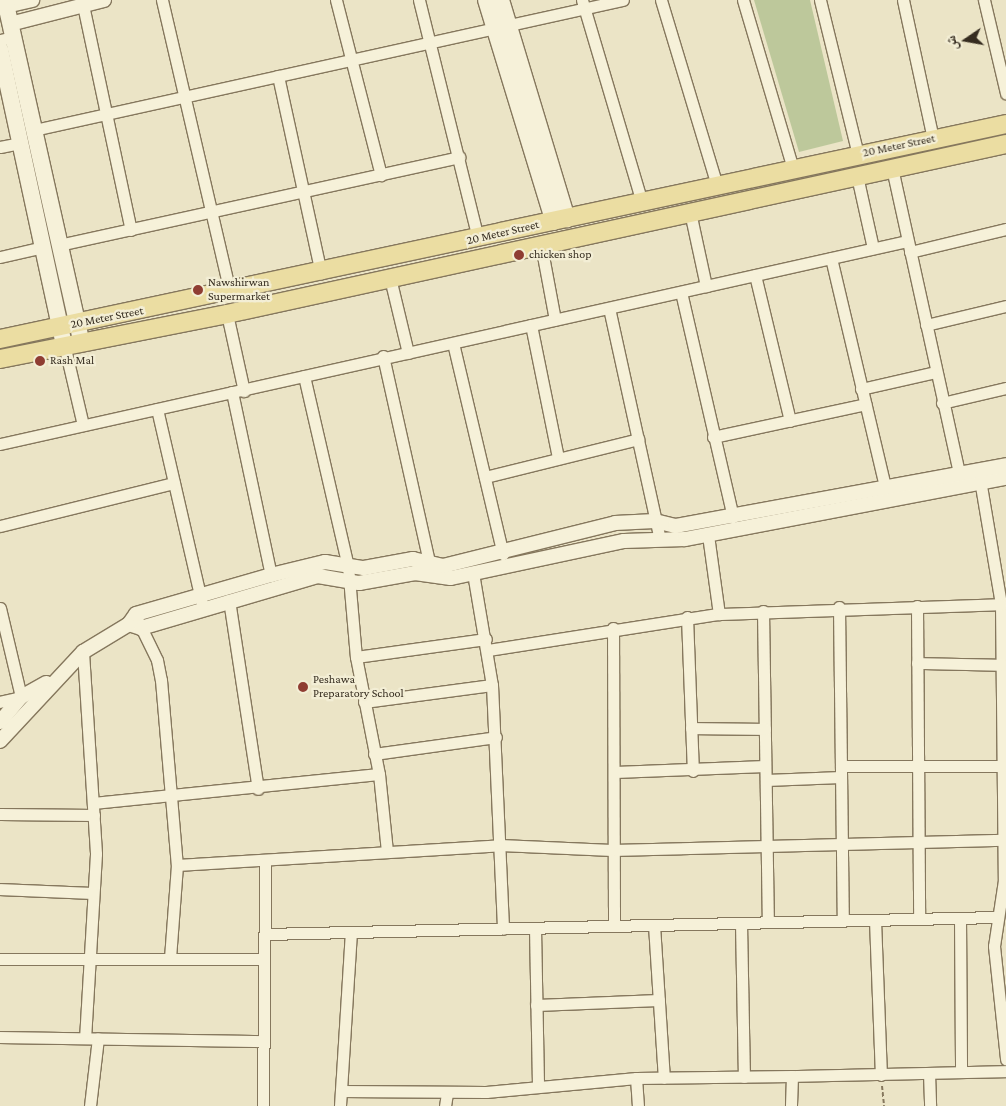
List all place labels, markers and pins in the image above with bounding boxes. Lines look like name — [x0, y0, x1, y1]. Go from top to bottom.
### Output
place label: chicken shop — [529, 248, 591, 262]
marker: chicken shop — [513, 249, 525, 261]
place label: Nawshirwan Supermarket — [208, 276, 270, 304]
marker: Nawshirwan Supermarket — [192, 284, 204, 296]
place label: Rash Mal — [50, 354, 94, 368]
marker: Rash Mal — [34, 355, 46, 367]
place label: Peshawa Preparatory School — [313, 673, 404, 701]
marker: Peshawa Preparatory School — [297, 681, 309, 693]

